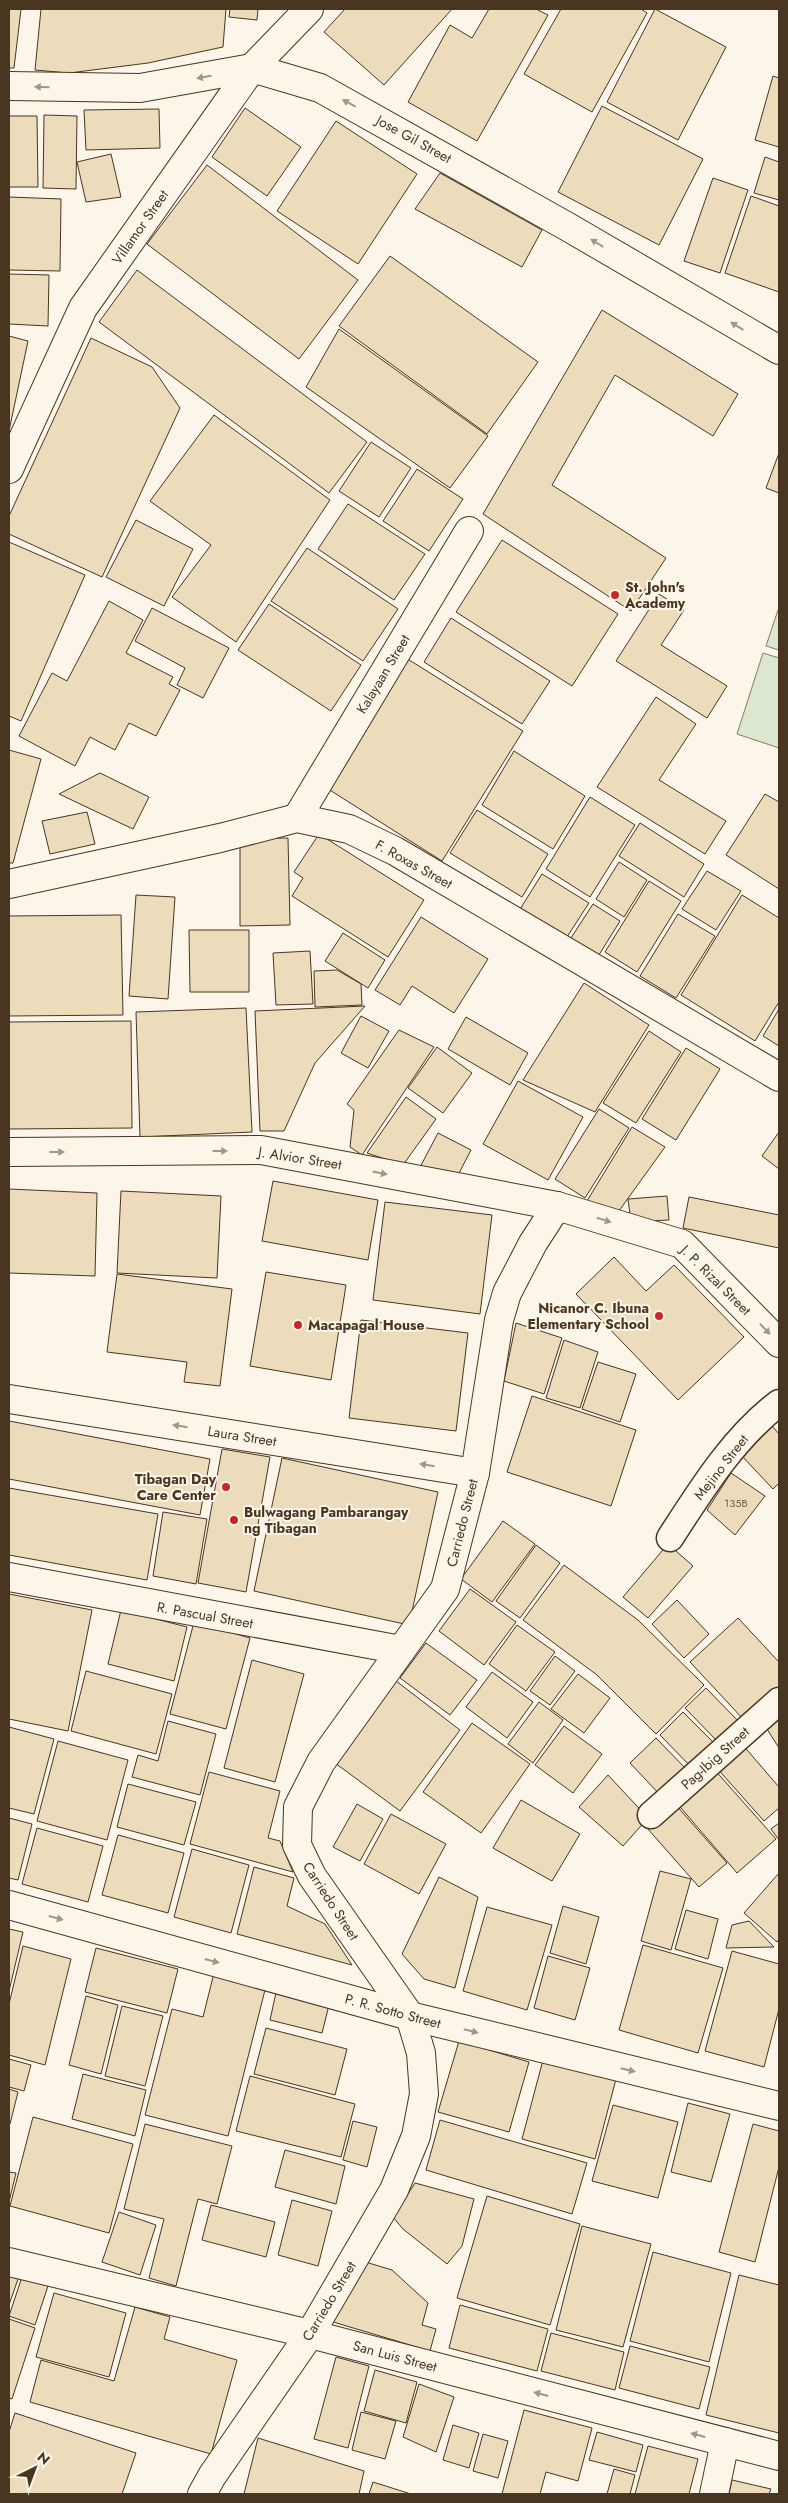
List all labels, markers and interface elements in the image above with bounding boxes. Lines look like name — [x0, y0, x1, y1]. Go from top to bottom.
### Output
one-way arrow — [195, 73, 211, 81]
one-way arrow — [34, 82, 50, 90]
one-way arrow — [342, 99, 356, 107]
street label: Jose Gil Street — [371, 109, 456, 168]
street label: Villamor Street — [107, 185, 174, 268]
one-way arrow — [590, 239, 604, 248]
one-way arrow — [731, 321, 744, 330]
place label: St. John's Academy — [624, 577, 686, 613]
marker: St. John's Academy — [609, 589, 621, 601]
street label: Kalayaan Street — [351, 630, 415, 717]
street label: F. Roxas Street — [372, 835, 457, 894]
street label: J. Alvior Street — [255, 1141, 344, 1175]
one-way arrow — [212, 1147, 228, 1155]
one-way arrow — [50, 1148, 66, 1156]
one-way arrow — [373, 1169, 389, 1177]
one-way arrow — [596, 1216, 611, 1224]
street label: J. P. Rizal Street — [675, 1239, 756, 1320]
place label: Nicanor C. Ibuna Elementary School — [528, 1298, 649, 1334]
marker: Nicanor C. Ibuna Elementary School — [653, 1310, 665, 1322]
place label: Macapagal House — [308, 1315, 424, 1335]
marker: Macapagal House — [292, 1319, 304, 1331]
one-way arrow — [759, 1322, 771, 1334]
street label: Laura Street — [206, 1421, 279, 1451]
one-way arrow — [172, 1422, 188, 1430]
street label: Mejino Street — [689, 1429, 753, 1504]
one-way arrow — [419, 1461, 435, 1469]
place label: Tibagan Day Care Center — [135, 1469, 217, 1505]
street label: Carriedo Street — [441, 1476, 483, 1569]
marker: Tibagan Day Care Center — [220, 1481, 232, 1493]
house number: 135B — [724, 1495, 748, 1511]
place label: Bulwagang Pambarangay ng Tibagan — [244, 1502, 409, 1538]
marker: Bulwagang Pambarangay ng Tibagan — [228, 1514, 240, 1526]
street label: R. Pascual Street — [155, 1597, 255, 1633]
street label: Pag-Ibig Street — [677, 1722, 754, 1794]
street label: Carriedo Street — [298, 1858, 364, 1945]
one-way arrow — [48, 1915, 63, 1923]
one-way arrow — [205, 1958, 220, 1966]
street label: P. R. Sotto Street — [343, 1989, 444, 2034]
one-way arrow — [463, 2027, 478, 2035]
one-way arrow — [621, 2066, 636, 2074]
street label: Carriedo Street — [297, 2257, 361, 2345]
street label: San Luis Street — [351, 2335, 440, 2377]
one-way arrow — [533, 2390, 549, 2398]
one-way arrow — [691, 2431, 706, 2439]
north arrow — [10, 2443, 60, 2493]
text: N — [33, 2447, 55, 2469]

